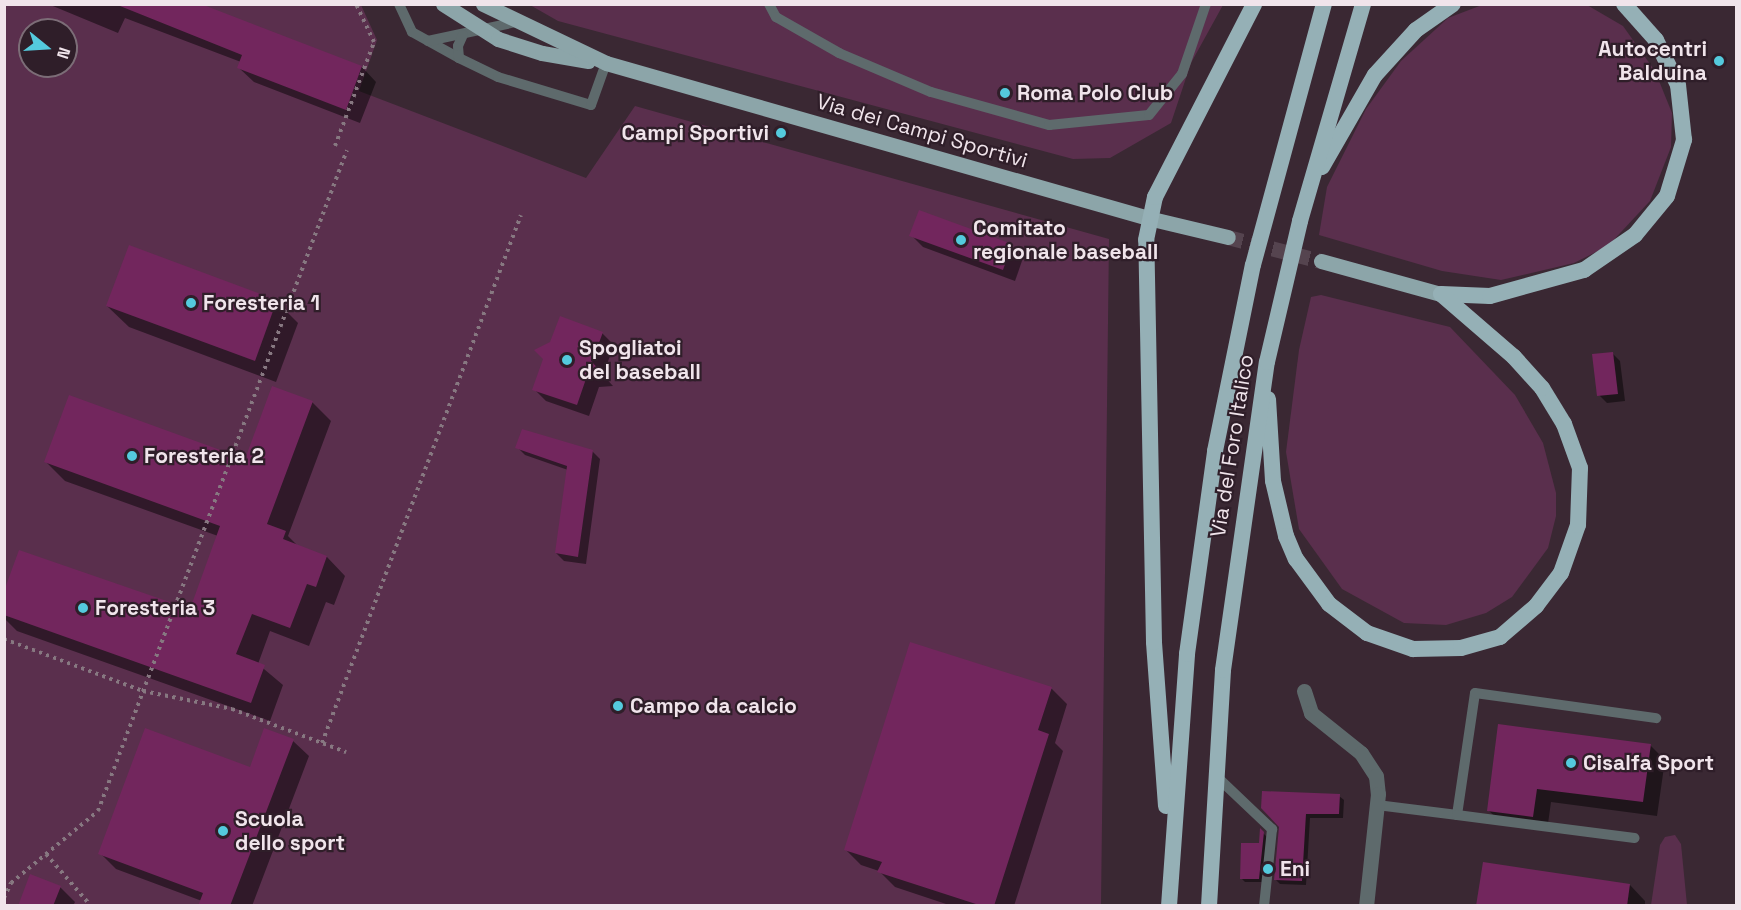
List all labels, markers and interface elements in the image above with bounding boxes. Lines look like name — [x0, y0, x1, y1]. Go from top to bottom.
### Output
north arrow — [18, 18, 78, 78]
place label: Autocentri Balduina — [1598, 36, 1707, 86]
text: N — [52, 45, 75, 61]
marker: Autocentri Balduina — [1712, 54, 1726, 68]
place label: Roma Polo Club — [1017, 80, 1173, 106]
marker: Roma Polo Club — [998, 86, 1012, 100]
street label: Via dei Campi Sportivi — [814, 89, 1030, 173]
place label: Campi Sportivi — [622, 120, 769, 146]
marker: Campi Sportivi — [774, 126, 788, 140]
place label: Comitato regionale baseball — [973, 215, 1158, 265]
marker: Comitato regionale baseball — [954, 233, 968, 247]
place label: Foresteria 1 — [203, 290, 320, 316]
marker: Foresteria 1 — [184, 296, 198, 310]
place label: Spogliatoi del baseball — [579, 335, 701, 385]
marker: Spogliatoi del baseball — [560, 353, 574, 367]
street label: Via del Foro Italico — [1205, 353, 1259, 539]
place label: Foresteria 2 — [144, 443, 264, 469]
marker: Foresteria 2 — [125, 449, 139, 463]
place label: Foresteria 3 — [95, 595, 215, 621]
marker: Foresteria 3 — [76, 601, 90, 615]
place label: Campo da calcio — [630, 693, 797, 719]
marker: Campo da calcio — [611, 699, 625, 713]
place label: Cisalfa Sport — [1583, 750, 1714, 776]
marker: Cisalfa Sport — [1564, 756, 1578, 770]
place label: Scuola dello sport — [235, 806, 345, 856]
marker: Scuola dello sport — [216, 824, 230, 838]
place label: Eni — [1280, 856, 1310, 882]
marker: Eni — [1261, 862, 1275, 876]

